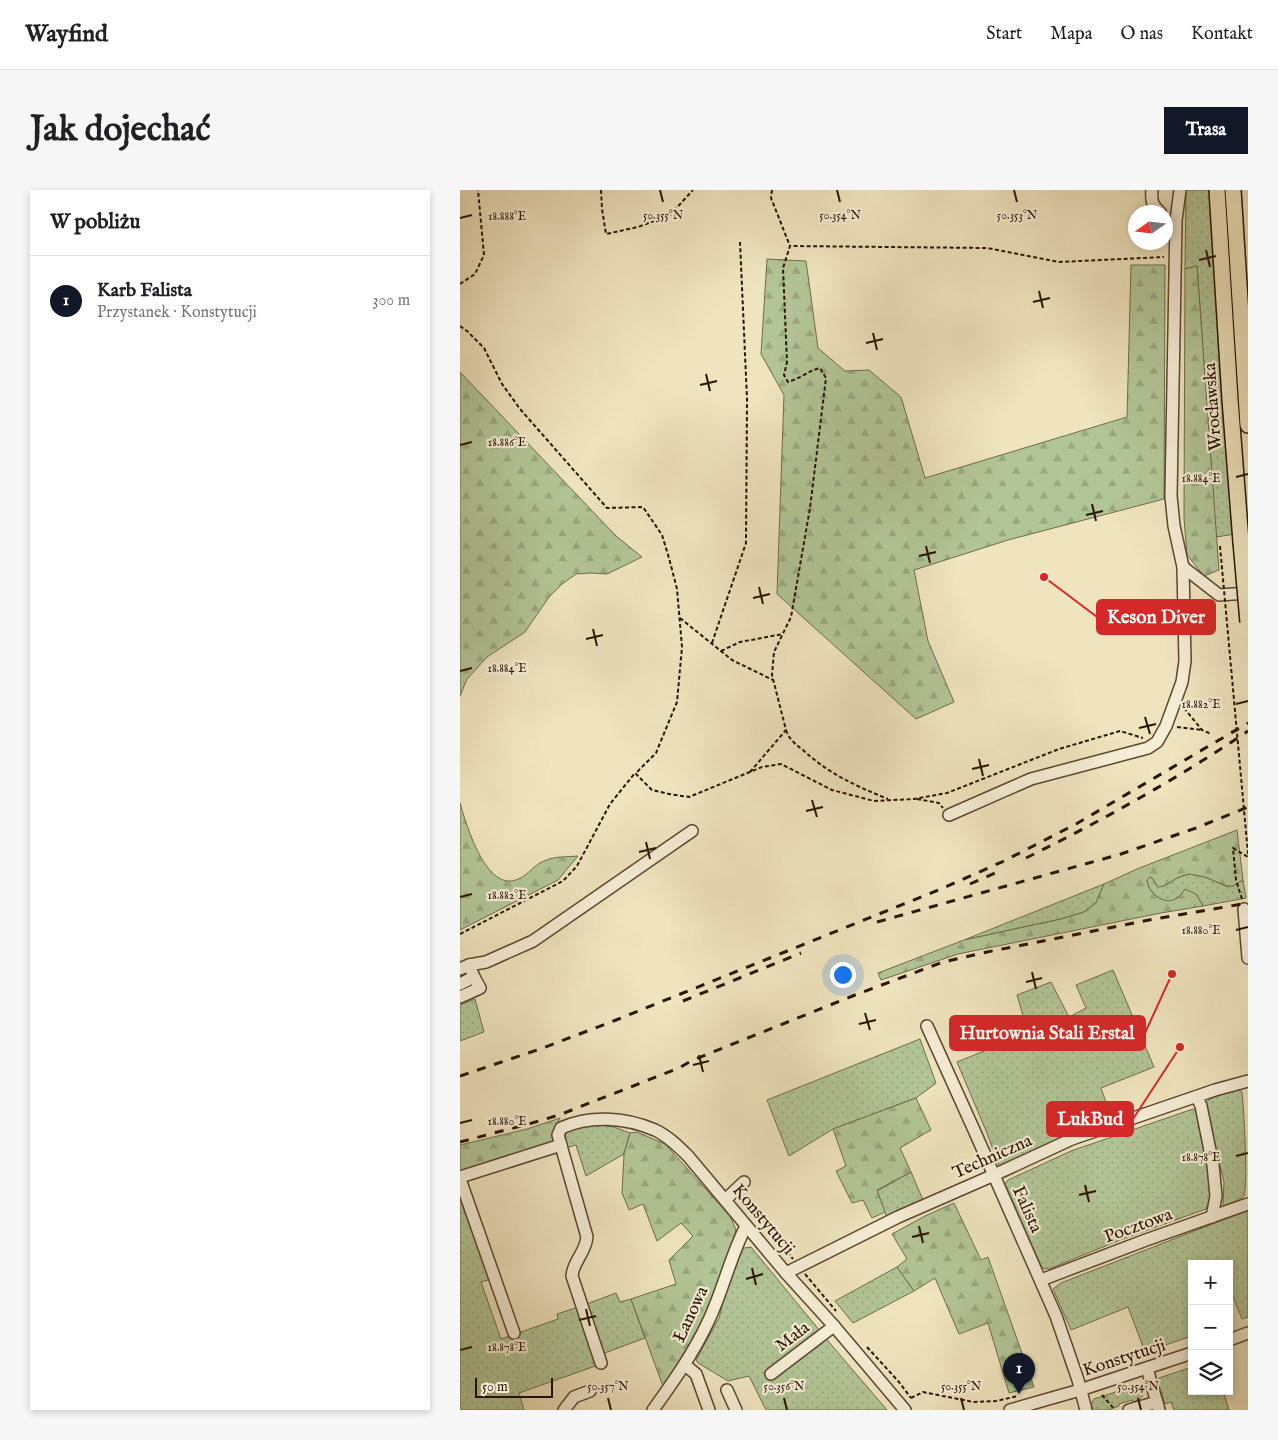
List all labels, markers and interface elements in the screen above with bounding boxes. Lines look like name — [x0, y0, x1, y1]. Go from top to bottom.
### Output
text: Wayfind — [25, 19, 108, 50]
text: Start — [986, 23, 1022, 46]
text: Mapa — [1050, 23, 1093, 46]
text: O nas — [1121, 23, 1163, 46]
text: Kontakt — [1191, 23, 1253, 46]
button: Trasa — [1164, 107, 1248, 154]
text: Jak dojechać — [30, 108, 210, 153]
north arrow — [1128, 205, 1173, 250]
text: 50.355°N — [643, 208, 684, 223]
text: 50.354°N — [819, 208, 861, 223]
text: 50.353°N — [997, 208, 1038, 223]
text: W pobliżu — [50, 209, 140, 236]
text: 18.888°E — [488, 209, 526, 224]
text: Karb Falista — [97, 279, 192, 303]
text: 1 — [63, 291, 69, 311]
text: 300 m — [372, 291, 410, 311]
text: Przystanek · Konstytucji — [97, 303, 257, 323]
street label: Wrocławska — [1199, 362, 1228, 452]
text: 18.886°E — [488, 435, 526, 450]
text: 18.884°E — [1181, 471, 1221, 486]
callout: Keson Diver — [1097, 600, 1215, 634]
text: Keson Diver — [1107, 606, 1206, 630]
text: 18.884°E — [487, 661, 527, 676]
text: 18.882°E — [1182, 697, 1220, 712]
text: 18.882°E — [488, 888, 526, 903]
text: 18.880°E — [1181, 923, 1221, 938]
your location — [830, 962, 856, 988]
callout: Hurtownia Stali Erstal — [950, 1016, 1145, 1050]
text: Hurtownia Stali Erstal — [959, 1022, 1135, 1046]
callout: LukBud — [1047, 1102, 1133, 1136]
text: LukBud — [1057, 1108, 1124, 1132]
text: 18.880°E — [487, 1114, 527, 1129]
street label: Techniczna — [949, 1130, 1036, 1185]
text: 18.878°E — [1182, 1150, 1220, 1165]
street label: Konstytucji — [726, 1180, 799, 1260]
street label: Falista — [1006, 1183, 1047, 1237]
street label: Pocztowa — [1101, 1203, 1176, 1249]
map controls — [1188, 1260, 1233, 1395]
button: + — [1188, 1260, 1233, 1305]
street label: Łanowa — [668, 1283, 714, 1346]
button: − — [1188, 1305, 1233, 1350]
street label: Mała — [771, 1317, 815, 1358]
street label: Konstytucji — [1080, 1334, 1169, 1383]
text: 18.878°E — [488, 1340, 526, 1355]
button: layers — [1188, 1350, 1233, 1395]
pin: 1 — [1003, 1353, 1035, 1394]
scale bar — [475, 1375, 552, 1398]
text: 50 m — [482, 1378, 508, 1396]
text: 50.357°N — [587, 1379, 629, 1394]
text: 50.356°N — [764, 1379, 805, 1394]
text: 50.355°N — [941, 1379, 982, 1394]
text: 50.354°N — [1117, 1379, 1159, 1394]

